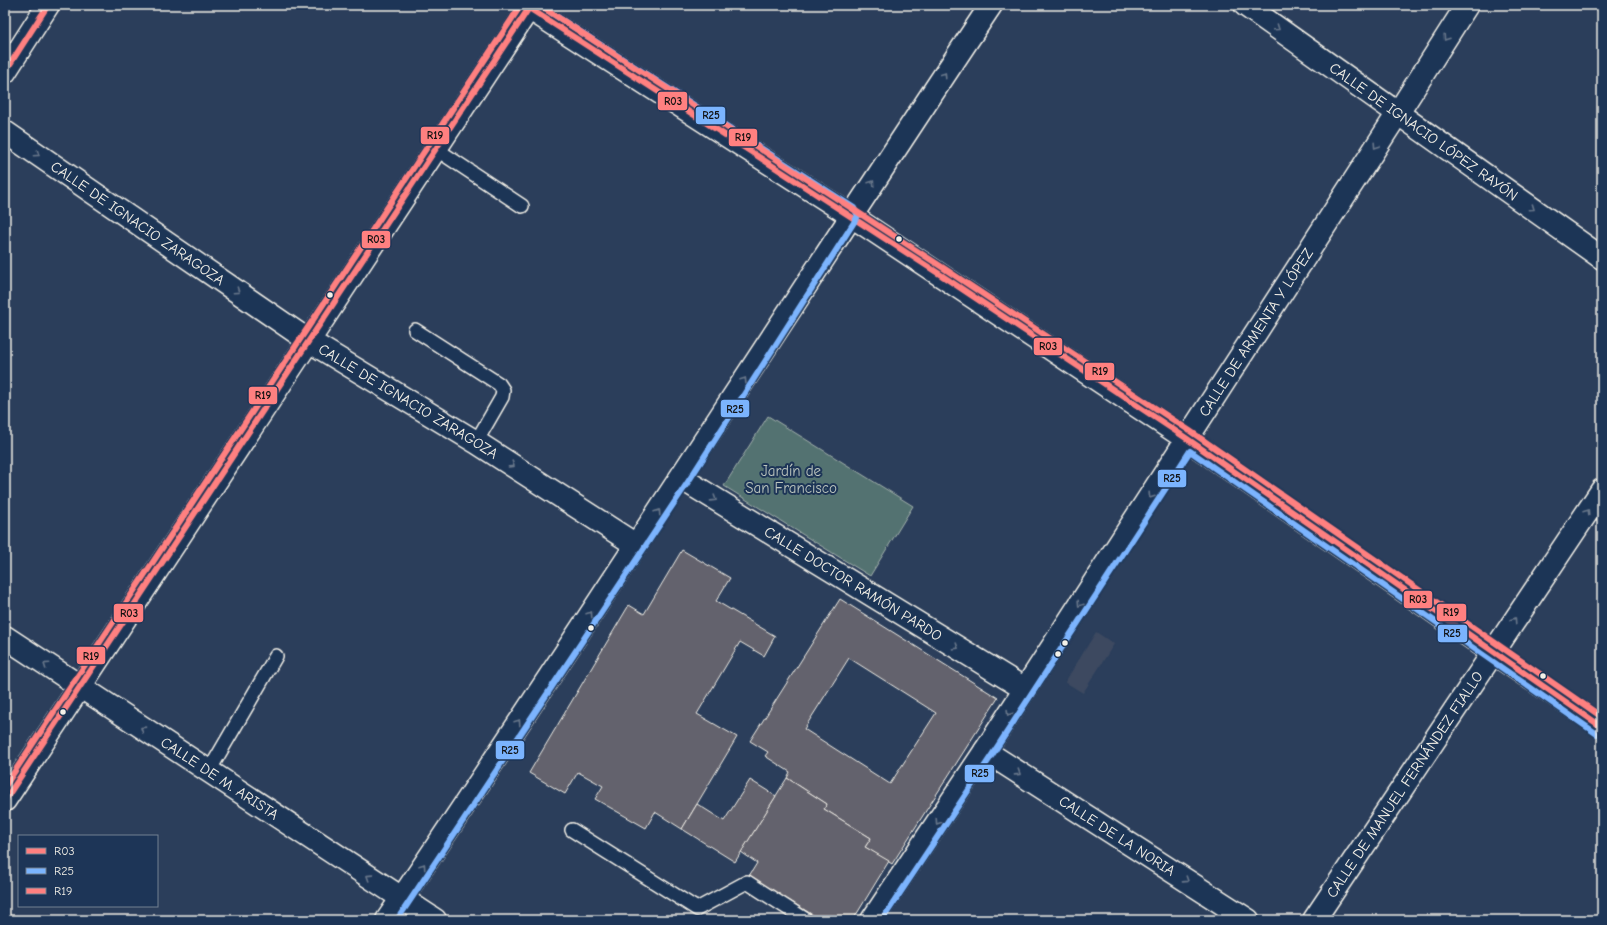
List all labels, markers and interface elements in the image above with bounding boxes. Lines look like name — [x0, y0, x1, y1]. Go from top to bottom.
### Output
one-way arrow — [1273, 23, 1280, 31]
one-way arrow — [1443, 34, 1451, 41]
street label: CALLE DE IGNACIO LÓPEZ RAYÓN — [1326, 59, 1522, 205]
one-way arrow — [939, 72, 947, 79]
line badge: R03 — [657, 91, 688, 111]
text: R03 — [664, 95, 682, 108]
line badge: R25 — [695, 106, 726, 125]
text: R25 — [702, 109, 720, 122]
line badge: R19 — [420, 126, 450, 145]
line badge: R19 — [728, 128, 758, 147]
text: R19 — [427, 129, 443, 142]
text: R19 — [735, 131, 751, 144]
one-way arrow — [1374, 142, 1381, 149]
one-way arrow — [33, 149, 40, 157]
street label: CALLE DE IGNACIO ZARAGOZA — [47, 157, 228, 289]
one-way arrow — [867, 180, 875, 187]
one-way arrow — [1527, 203, 1534, 210]
line badge: R03 — [361, 230, 391, 249]
text: R03 — [367, 233, 385, 246]
unlabelled marker — [894, 234, 904, 244]
street label: CALLE DE ARMENTA Y LÓPEZ — [1195, 245, 1317, 420]
one-way arrow — [232, 286, 239, 293]
unlabelled marker — [325, 290, 335, 300]
line badge: R03 — [1033, 337, 1063, 356]
street label: CALLE DE IGNACIO ZARAGOZA — [315, 340, 502, 463]
text: R03 — [1039, 340, 1057, 353]
line badge: R19 — [1084, 362, 1115, 381]
text: R19 — [1092, 365, 1108, 378]
one-way arrow — [739, 377, 747, 384]
line badge: R19 — [248, 386, 278, 405]
text: R19 — [255, 389, 271, 402]
line badge: R25 — [720, 399, 750, 418]
text: R25 — [726, 403, 744, 416]
one-way arrow — [508, 460, 515, 468]
park label: Jardín de San Francisco — [745, 462, 837, 497]
line badge: R25 — [1157, 469, 1187, 488]
text: R25 — [1163, 472, 1181, 485]
one-way arrow — [1148, 492, 1156, 499]
one-way arrow — [710, 494, 717, 501]
one-way arrow — [653, 509, 661, 516]
one-way arrow — [1582, 510, 1589, 517]
street label: CALLE DOCTOR RAMÓN PARDO — [761, 522, 945, 645]
line badge: R03 — [1403, 590, 1433, 609]
text: R03 — [1409, 593, 1427, 606]
one-way arrow — [1078, 600, 1085, 607]
line badge: R03 — [113, 603, 144, 623]
line badge: R19 — [1436, 603, 1467, 622]
text: R19 — [1443, 606, 1459, 619]
text: R03 — [120, 607, 138, 620]
one-way arrow — [585, 611, 593, 618]
one-way arrow — [1509, 617, 1517, 624]
unlabelled marker — [586, 623, 596, 633]
line badge: R25 — [1437, 624, 1468, 643]
text: R25 — [1443, 627, 1461, 640]
unlabelled marker — [1060, 638, 1070, 648]
one-way arrow — [952, 642, 959, 650]
line badge: R19 — [76, 646, 106, 665]
unlabelled marker — [1053, 649, 1063, 659]
text: R19 — [83, 650, 99, 663]
one-way arrow — [44, 663, 51, 670]
street label: CALLE DE MANUEL FERNÁNDEZ FIALLO — [1323, 668, 1487, 901]
unlabelled marker — [1538, 671, 1548, 681]
unlabelled marker — [58, 707, 68, 717]
one-way arrow — [1006, 709, 1014, 716]
one-way arrow — [513, 720, 520, 727]
one-way arrow — [140, 726, 147, 733]
street label: CALLE DE M. ARISTA — [157, 733, 282, 824]
line badge: R25 — [495, 740, 525, 760]
text: R25 — [501, 744, 519, 757]
line badge: R25 — [964, 764, 995, 783]
text: R25 — [971, 767, 989, 780]
one-way arrow — [1014, 768, 1021, 775]
street label: CALLE DE LA NORIA — [1055, 792, 1179, 880]
one-way arrow — [935, 818, 943, 825]
legend — [18, 835, 158, 907]
text: R03 — [54, 844, 75, 858]
one-way arrow — [418, 863, 426, 870]
text: R25 — [54, 864, 74, 878]
one-way arrow — [366, 874, 373, 882]
one-way arrow — [1182, 876, 1189, 883]
text: R19 — [54, 884, 72, 898]

